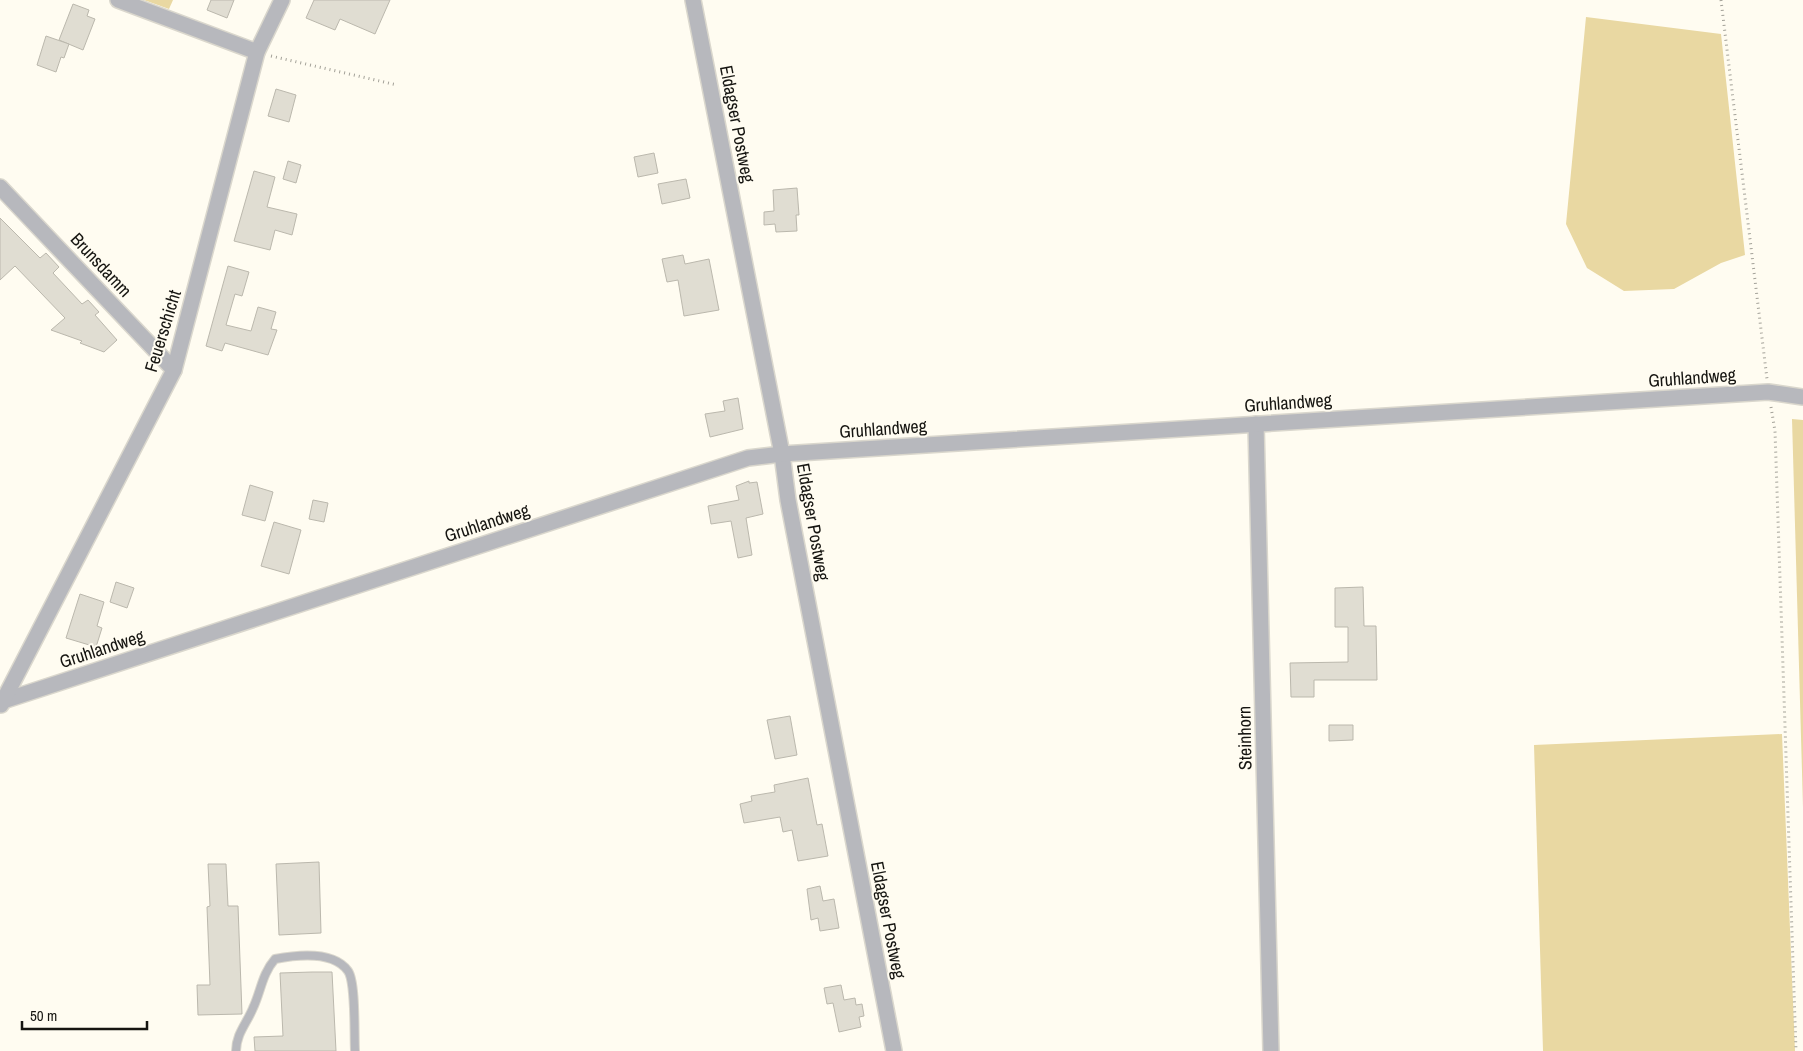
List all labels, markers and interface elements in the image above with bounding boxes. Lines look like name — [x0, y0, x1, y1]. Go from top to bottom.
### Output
street label: Eldagser Postweg — [714, 63, 761, 185]
street label: Brunsdamm — [65, 227, 138, 302]
street label: Feuerschicht — [138, 287, 187, 375]
street label: Gruhlandweg — [1647, 362, 1737, 393]
street label: Gruhlandweg — [1243, 387, 1333, 418]
street label: Gruhlandweg — [838, 413, 928, 444]
street label: Eldagser Postweg — [791, 461, 836, 583]
street label: Gruhlandweg — [441, 497, 533, 548]
street label: Gruhlandweg — [56, 623, 148, 674]
street label: Steinhorn — [1231, 706, 1258, 770]
street label: Eldagser Postweg — [865, 859, 912, 981]
scale bar — [22, 998, 148, 1030]
text: 50 m — [30, 1005, 57, 1026]

